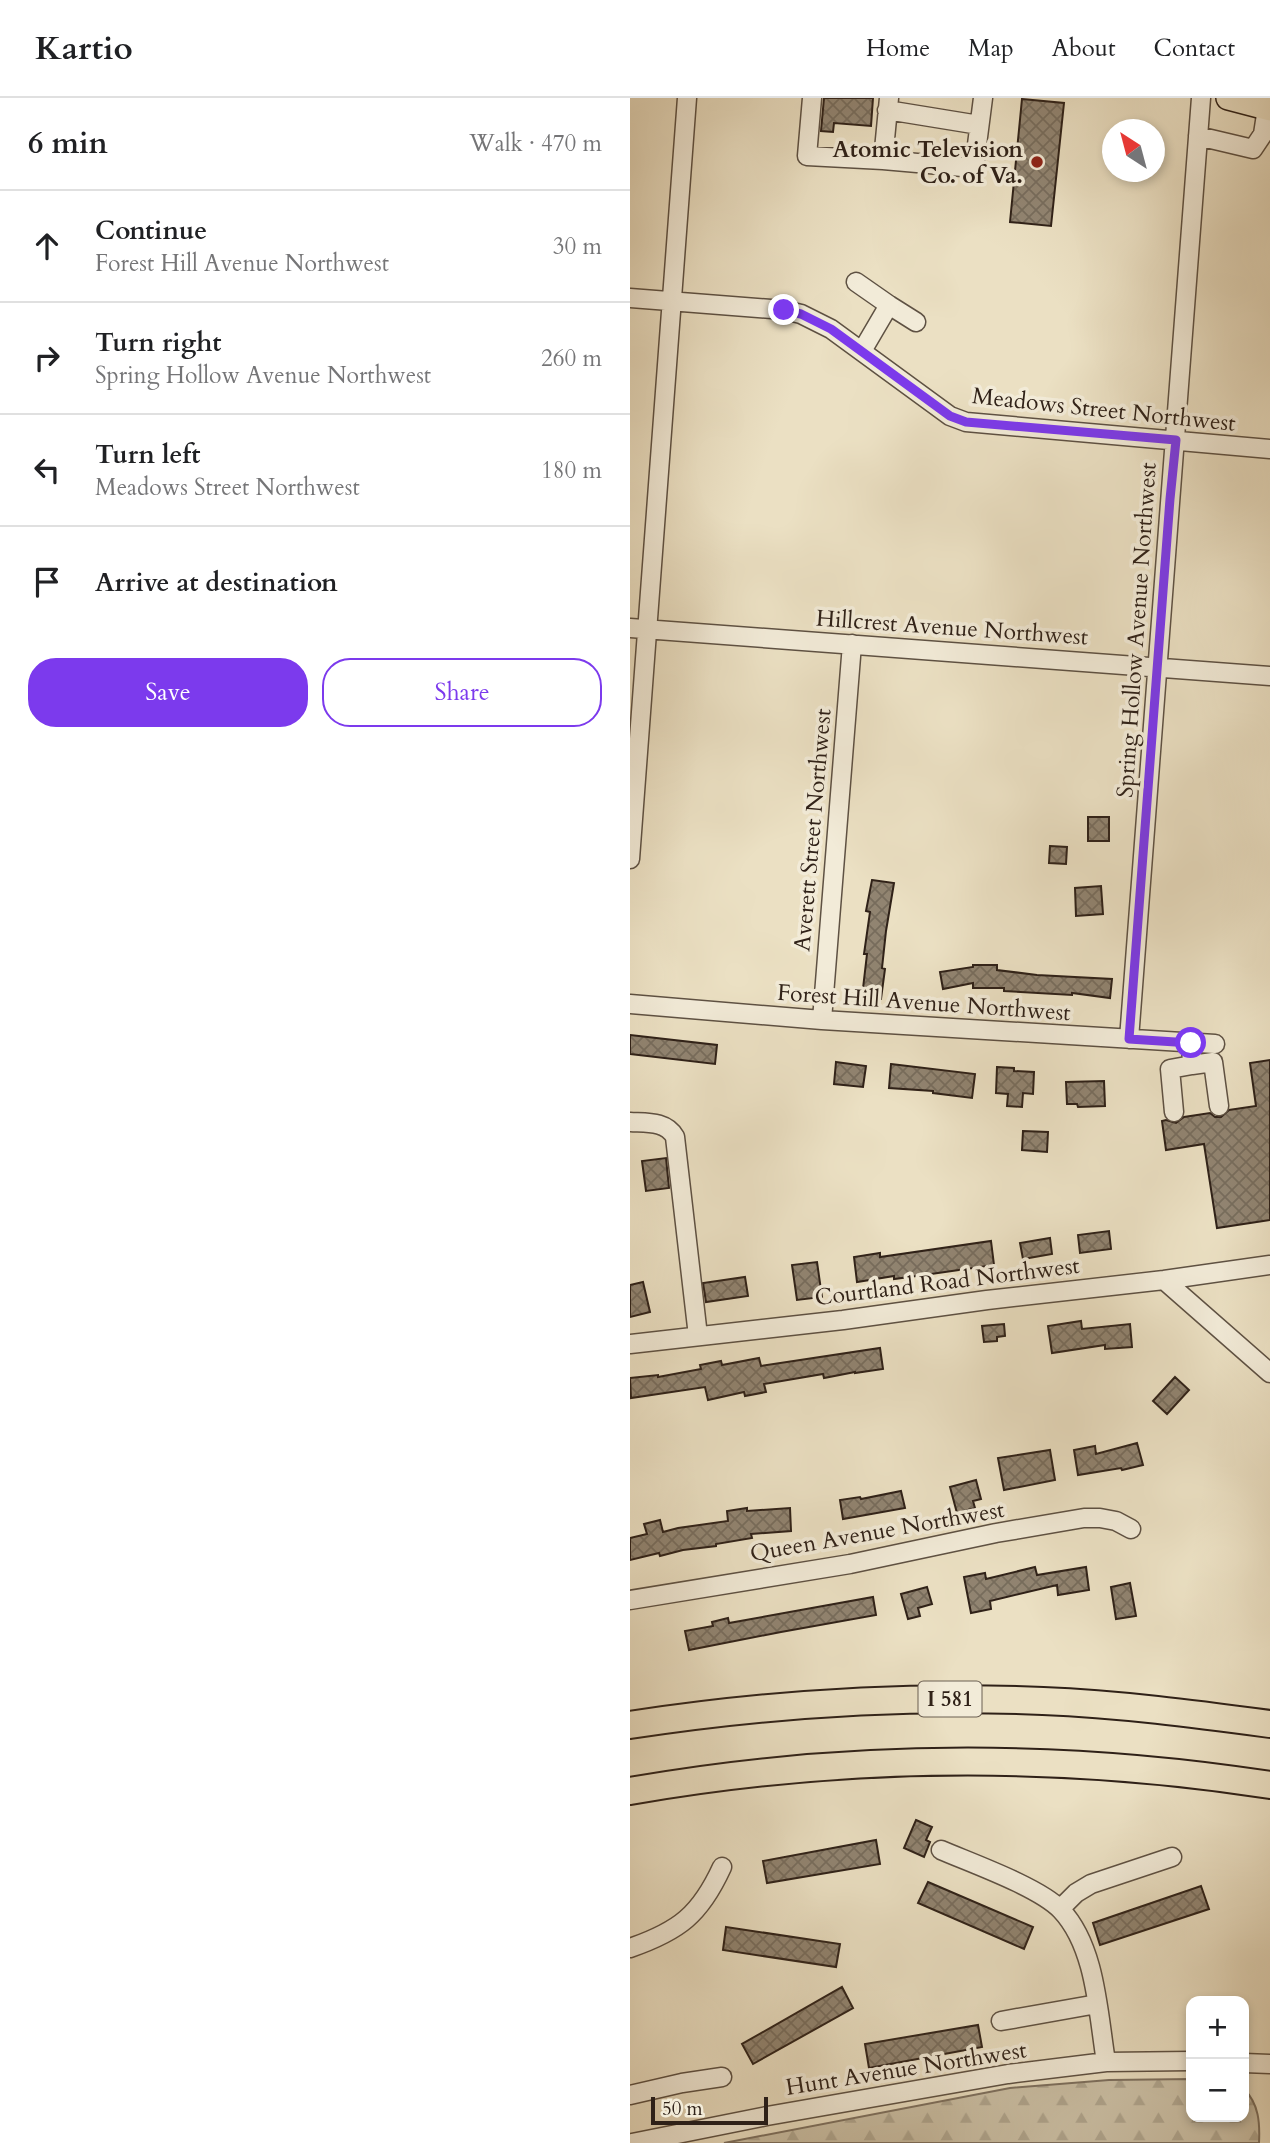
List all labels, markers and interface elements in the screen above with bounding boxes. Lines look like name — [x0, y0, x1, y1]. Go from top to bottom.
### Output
text: Kartio — [35, 26, 133, 71]
text: Home — [866, 32, 930, 65]
text: Map — [968, 32, 1014, 65]
text: About — [1052, 32, 1116, 65]
text: Contact — [1154, 32, 1235, 65]
north arrow — [1102, 119, 1165, 182]
text: 6 min — [28, 123, 108, 164]
text: Walk · 470 m — [469, 128, 602, 159]
place label: Atomic Television Co. of Va. — [832, 134, 1023, 191]
marker: Atomic Television Co. of Va. — [1029, 154, 1045, 170]
text: Continue — [95, 213, 207, 248]
icon: ahead — [28, 227, 66, 265]
text: 30 m — [553, 231, 602, 262]
text: Forest Hill Avenue Northwest — [95, 248, 389, 279]
route end — [768, 294, 799, 325]
text: Turn right — [95, 325, 222, 360]
icon: right — [28, 339, 66, 377]
text: 260 m — [541, 343, 602, 374]
text: Spring Hollow Avenue Northwest — [95, 360, 431, 391]
street label: Meadows Street Northwest — [971, 380, 1237, 439]
text: Turn left — [95, 437, 200, 472]
icon: left — [28, 451, 66, 489]
text: 180 m — [541, 455, 602, 486]
street label: Spring Hollow Avenue Northwest — [1109, 461, 1164, 799]
text: Meadows Street Northwest — [95, 472, 360, 503]
icon: arrive — [28, 563, 66, 601]
text: Arrive at destination — [95, 565, 338, 600]
street label: Hillcrest Avenue Northwest — [815, 603, 1089, 652]
button: Save — [28, 658, 308, 727]
button: Share — [322, 658, 602, 727]
street label: Averett Street Northwest — [786, 707, 839, 953]
street label: Forest Hill Avenue Northwest — [776, 977, 1072, 1028]
route start — [1175, 1027, 1206, 1058]
street label: Courtland Road Northwest — [813, 1250, 1081, 1313]
street label: Queen Avenue Northwest — [748, 1494, 1007, 1569]
road number: I 581 — [918, 1682, 982, 1716]
map controls — [1186, 1996, 1249, 2122]
button: + — [1186, 1996, 1249, 2059]
street label: Hunt Avenue Northwest — [784, 2034, 1029, 2103]
button: − — [1186, 2059, 1249, 2122]
scale bar — [651, 2094, 768, 2126]
text: 50 m — [662, 2096, 703, 2122]

